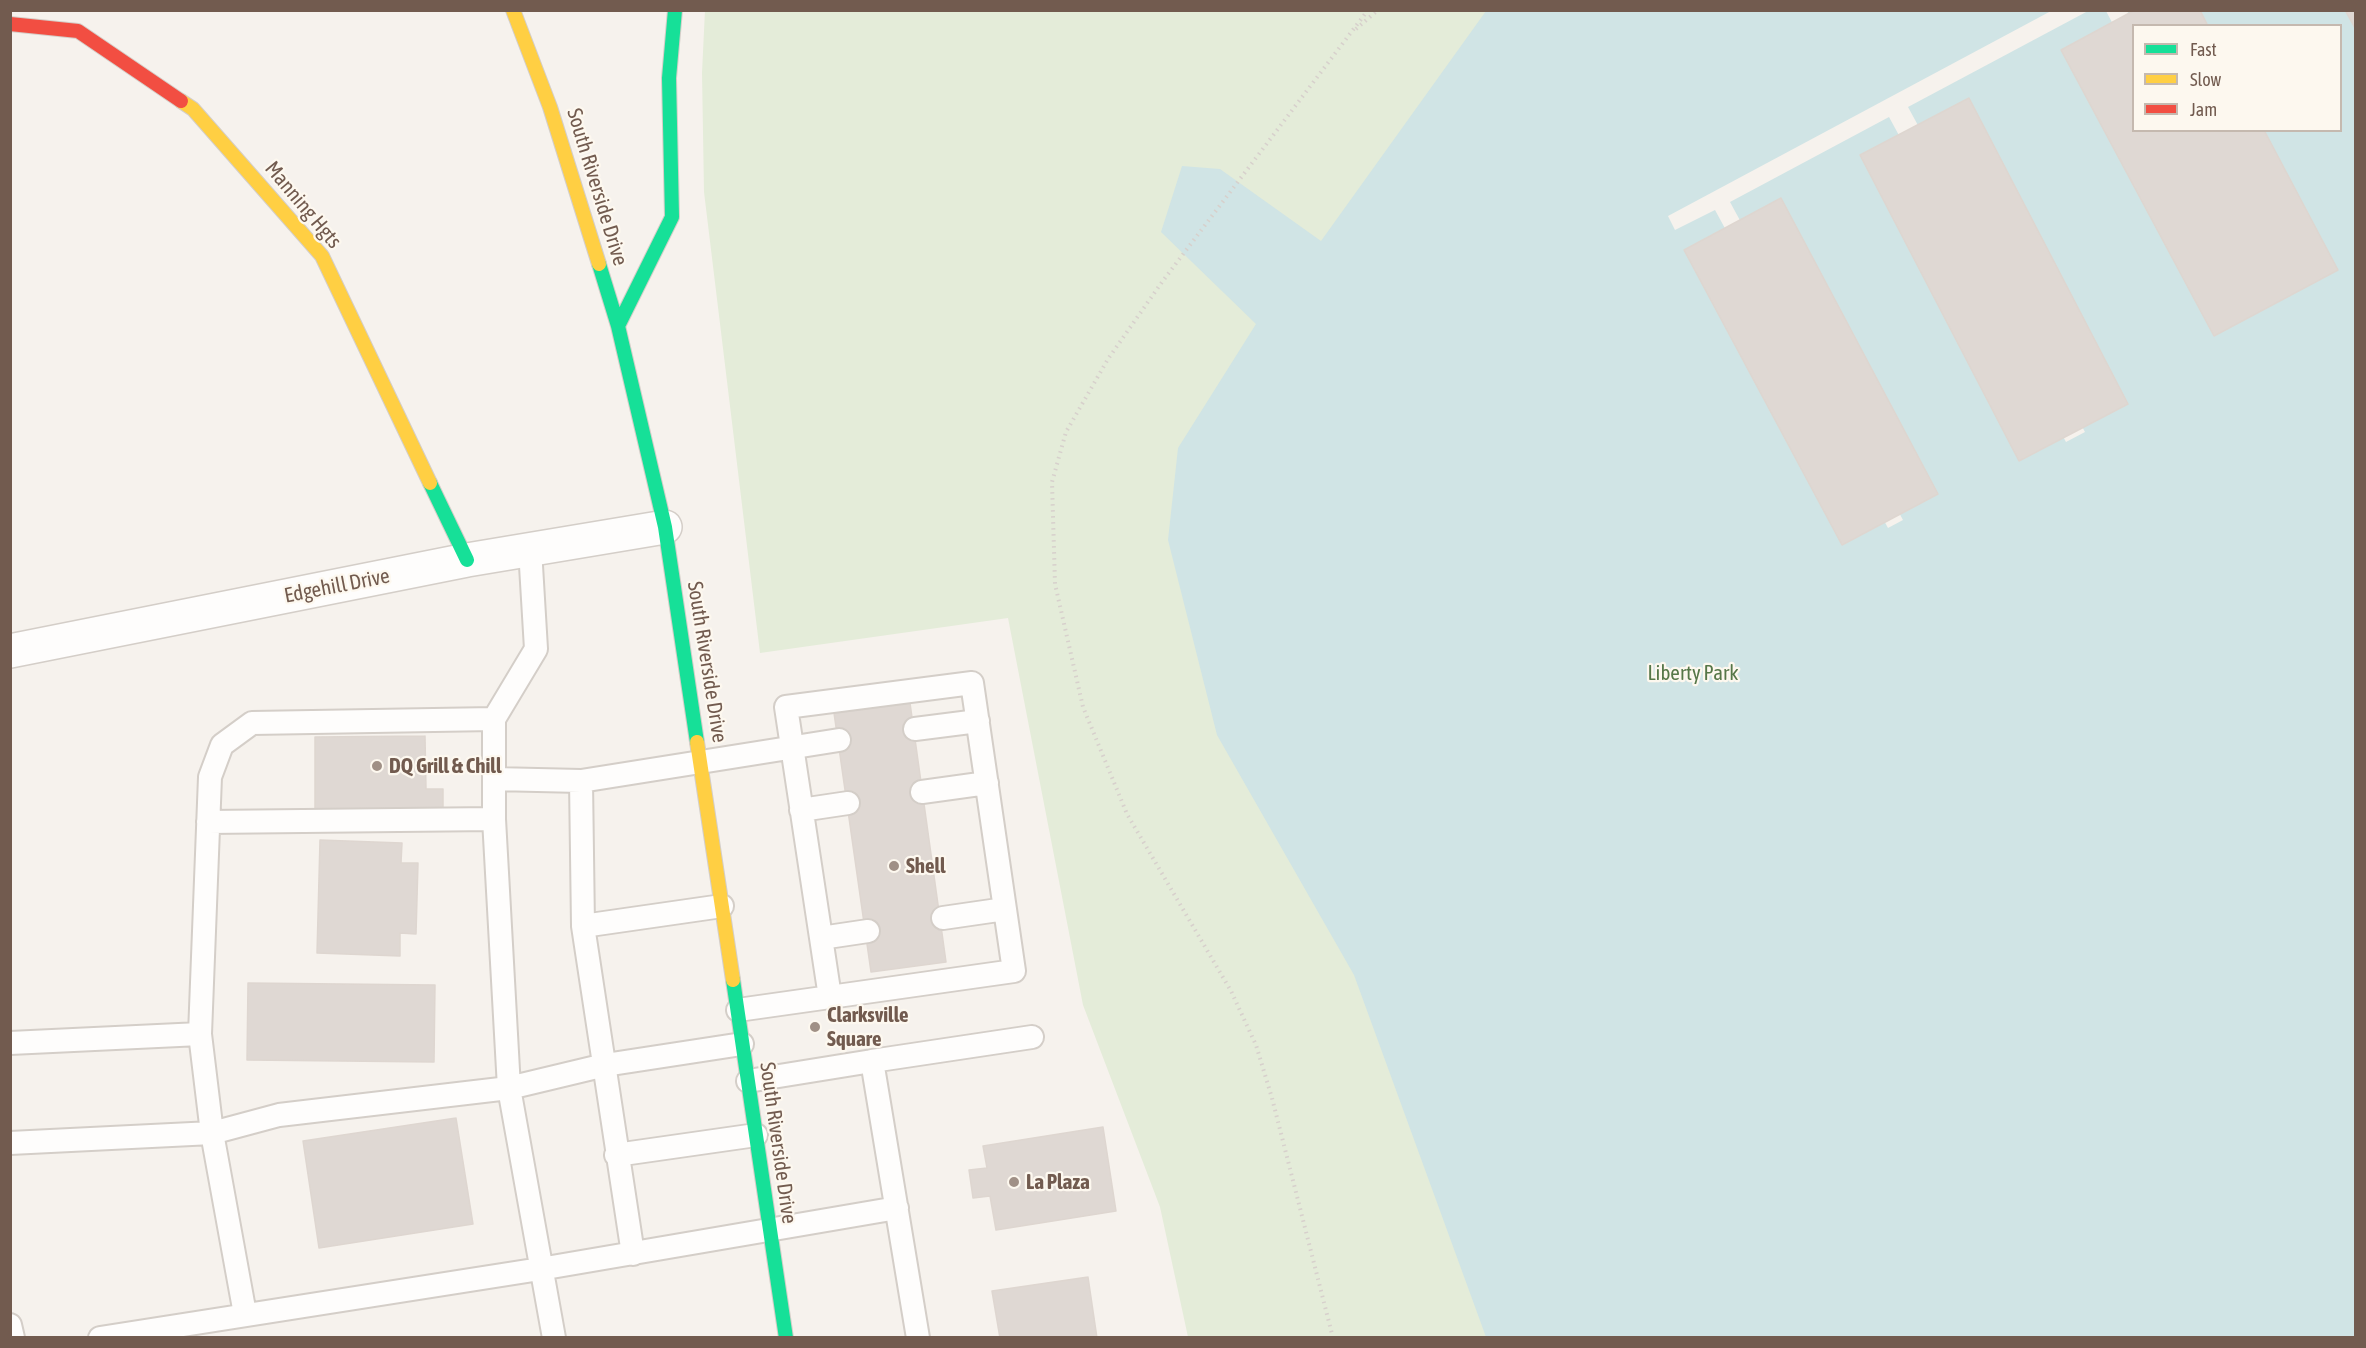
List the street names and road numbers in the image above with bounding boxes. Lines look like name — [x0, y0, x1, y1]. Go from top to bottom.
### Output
street label: South Riverside Drive — [561, 105, 633, 269]
street label: Manning Hgts — [259, 156, 347, 254]
street label: Edgehill Drive — [282, 563, 392, 609]
street label: South Riverside Drive — [682, 580, 732, 744]
street label: South Riverside Drive — [754, 1061, 802, 1225]

